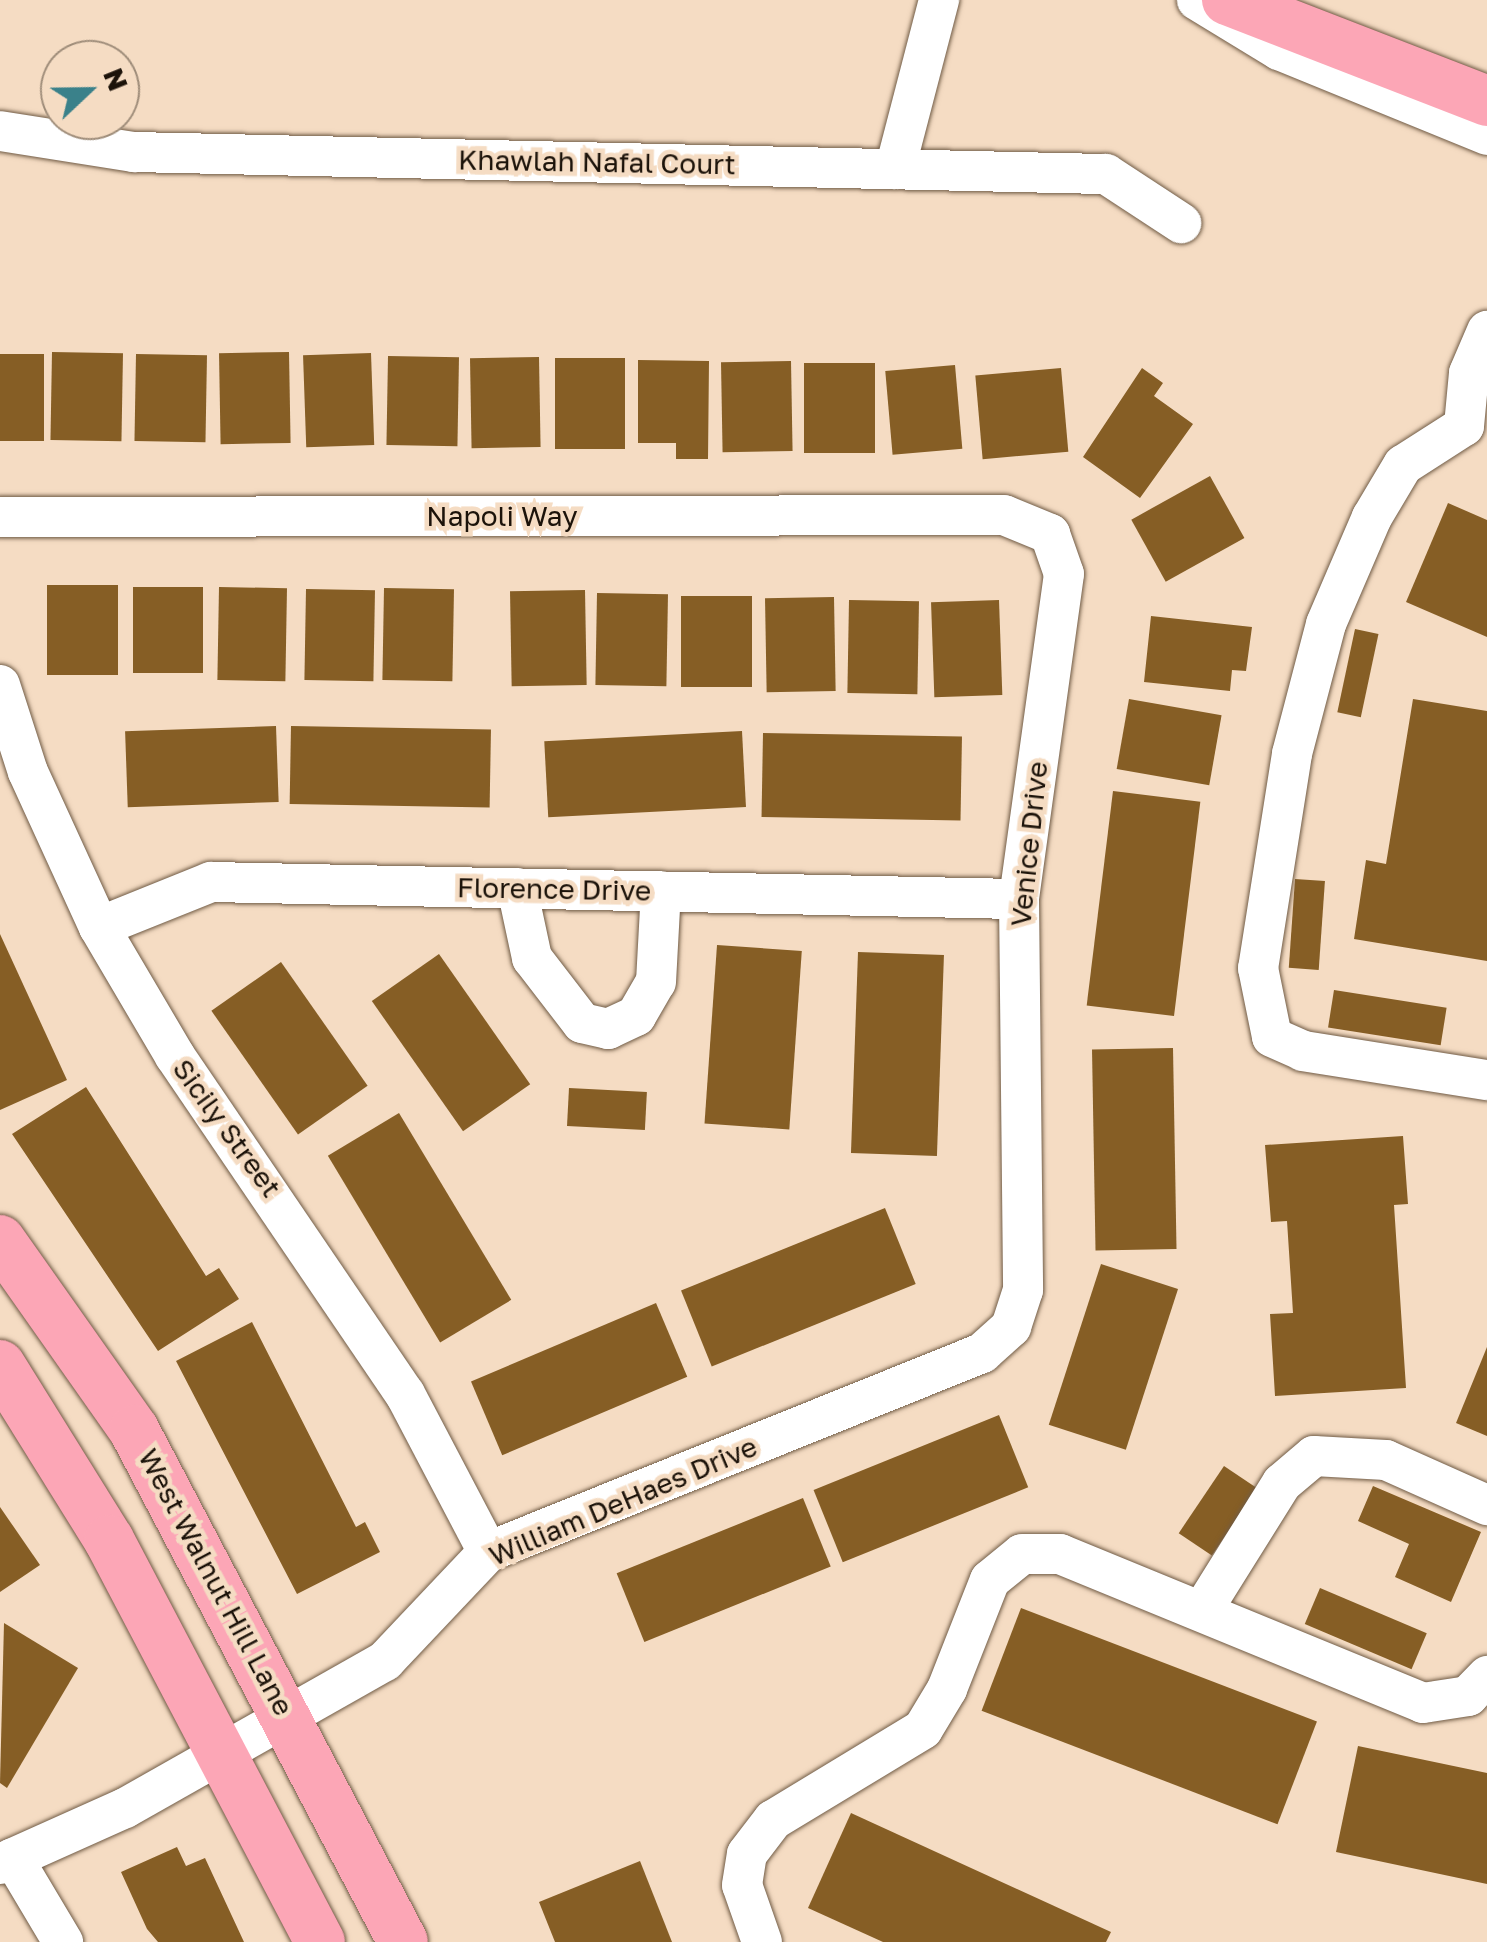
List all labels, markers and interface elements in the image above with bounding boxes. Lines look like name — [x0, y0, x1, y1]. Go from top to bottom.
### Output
north arrow — [40, 40, 140, 140]
text: N — [97, 63, 136, 95]
street label: Khawlah Nafal Court — [458, 143, 736, 181]
street label: Napoli Way — [426, 499, 578, 533]
street label: Venice Drive — [1004, 760, 1054, 928]
street label: Florence Drive — [457, 871, 651, 907]
street label: Sicily Street — [166, 1053, 288, 1203]
street label: William DeHaes Drive — [484, 1429, 762, 1573]
street label: West Walnut Hill Lane — [131, 1443, 301, 1721]

